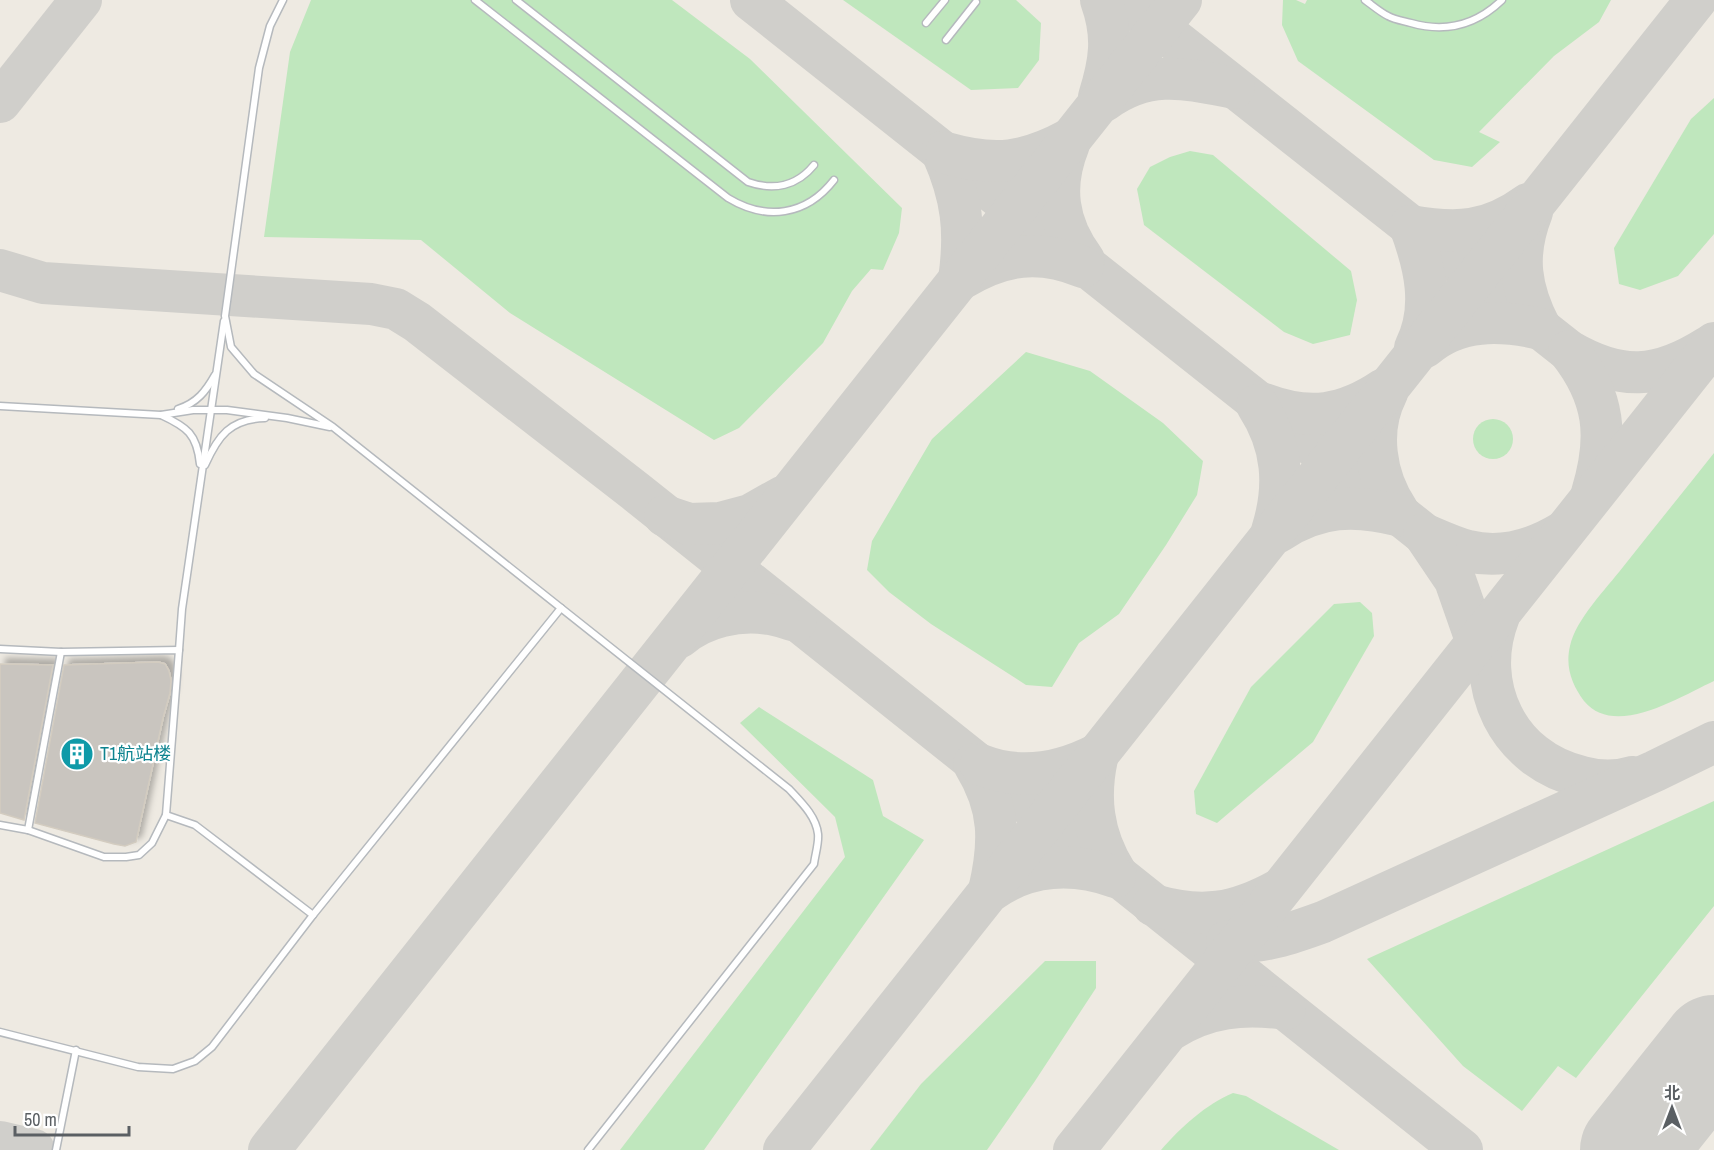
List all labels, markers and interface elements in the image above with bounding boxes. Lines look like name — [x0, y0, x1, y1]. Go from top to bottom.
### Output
building icon: T1航站楼 — [59, 736, 95, 772]
place label: T1航站楼 — [100, 741, 171, 766]
north arrow — [1642, 1078, 1702, 1138]
text: 北 — [1664, 1082, 1680, 1104]
scale bar — [15, 1099, 129, 1137]
text: 50 m — [24, 1107, 57, 1132]

